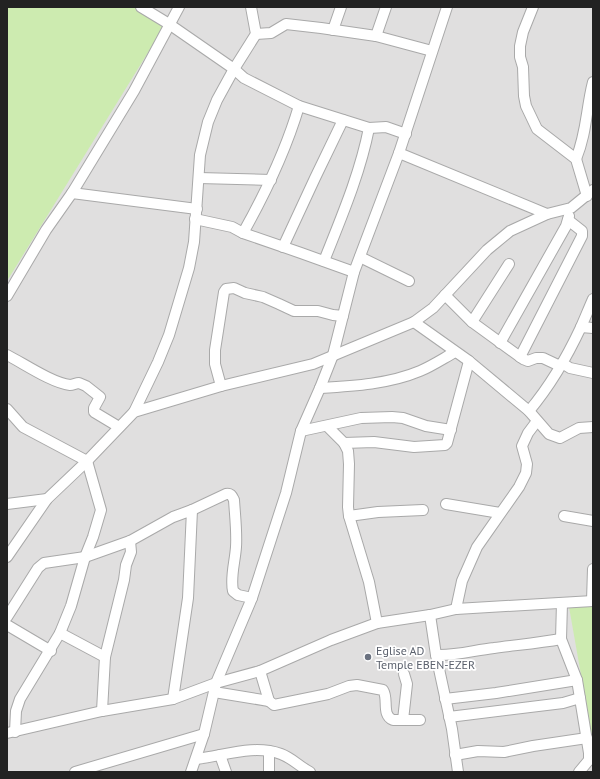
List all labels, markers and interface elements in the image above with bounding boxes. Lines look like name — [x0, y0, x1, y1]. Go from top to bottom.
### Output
place label: Eglise AD Temple EBEN-EZER — [376, 643, 475, 672]
marker: Eglise AD Temple EBEN-EZER — [363, 652, 373, 662]

